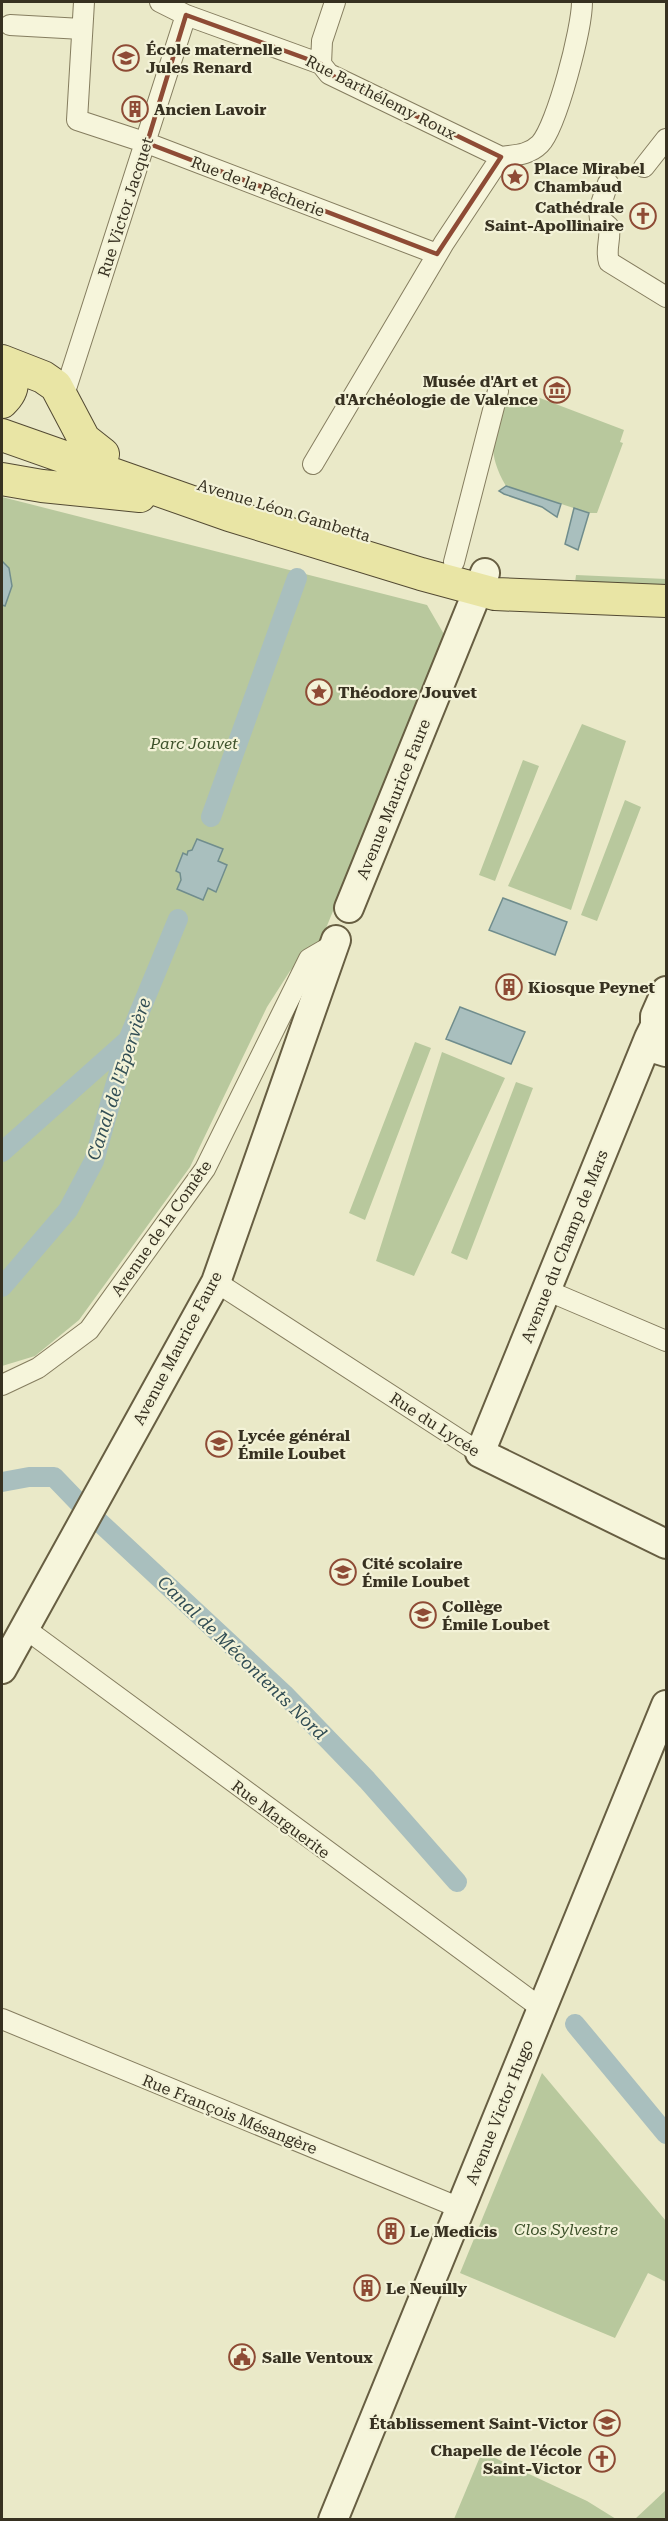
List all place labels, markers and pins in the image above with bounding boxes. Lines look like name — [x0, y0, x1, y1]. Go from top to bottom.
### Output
place label: École maternelle Jules Renard — [146, 40, 282, 77]
school or university icon: École maternelle Jules Renard — [111, 43, 141, 73]
building icon: Ancien Lavoir — [120, 94, 150, 124]
place label: Ancien Lavoir — [154, 100, 267, 119]
place label: Place Mirabel Chambaud — [534, 159, 646, 196]
place icon: Place Mirabel Chambaud — [500, 162, 530, 192]
place label: Cathédrale Saint-Apollinaire — [485, 198, 624, 235]
church icon: Cathédrale Saint-Apollinaire — [628, 201, 658, 231]
place label: Musée d'Art et d'Archéologie de Valence — [335, 372, 539, 409]
museum icon: Musée d'Art et d'Archéologie de Valence — [542, 375, 572, 405]
place icon: Théodore Jouvet — [304, 677, 334, 707]
place label: Théodore Jouvet — [338, 683, 477, 702]
building icon: Kiosque Peynet — [494, 972, 524, 1002]
place label: Kiosque Peynet — [528, 978, 656, 997]
place label: Lycée général Émile Loubet — [238, 1426, 351, 1463]
school or university icon: Lycée général Émile Loubet — [204, 1429, 234, 1459]
place label: Cité scolaire Émile Loubet — [362, 1554, 470, 1591]
school or university icon: Cité scolaire Émile Loubet — [328, 1557, 358, 1587]
place label: Collège Émile Loubet — [442, 1597, 550, 1634]
school or university icon: Collège Émile Loubet — [408, 1600, 438, 1630]
building icon: Le Medicis — [376, 2216, 406, 2246]
place label: Le Medicis — [410, 2222, 497, 2241]
building icon: Le Neuilly — [352, 2273, 382, 2303]
place label: Le Neuilly — [386, 2279, 468, 2298]
public building icon: Salle Ventoux — [227, 2342, 257, 2372]
place label: Salle Ventoux — [262, 2348, 373, 2367]
school or university icon: Établissement Saint-Victor — [592, 2408, 622, 2438]
place label: Établissement Saint-Victor — [369, 2414, 588, 2433]
place label: Chapelle de l'école Saint-Victor — [431, 2441, 582, 2478]
church icon: Chapelle de l'école Saint-Victor — [587, 2444, 617, 2474]

